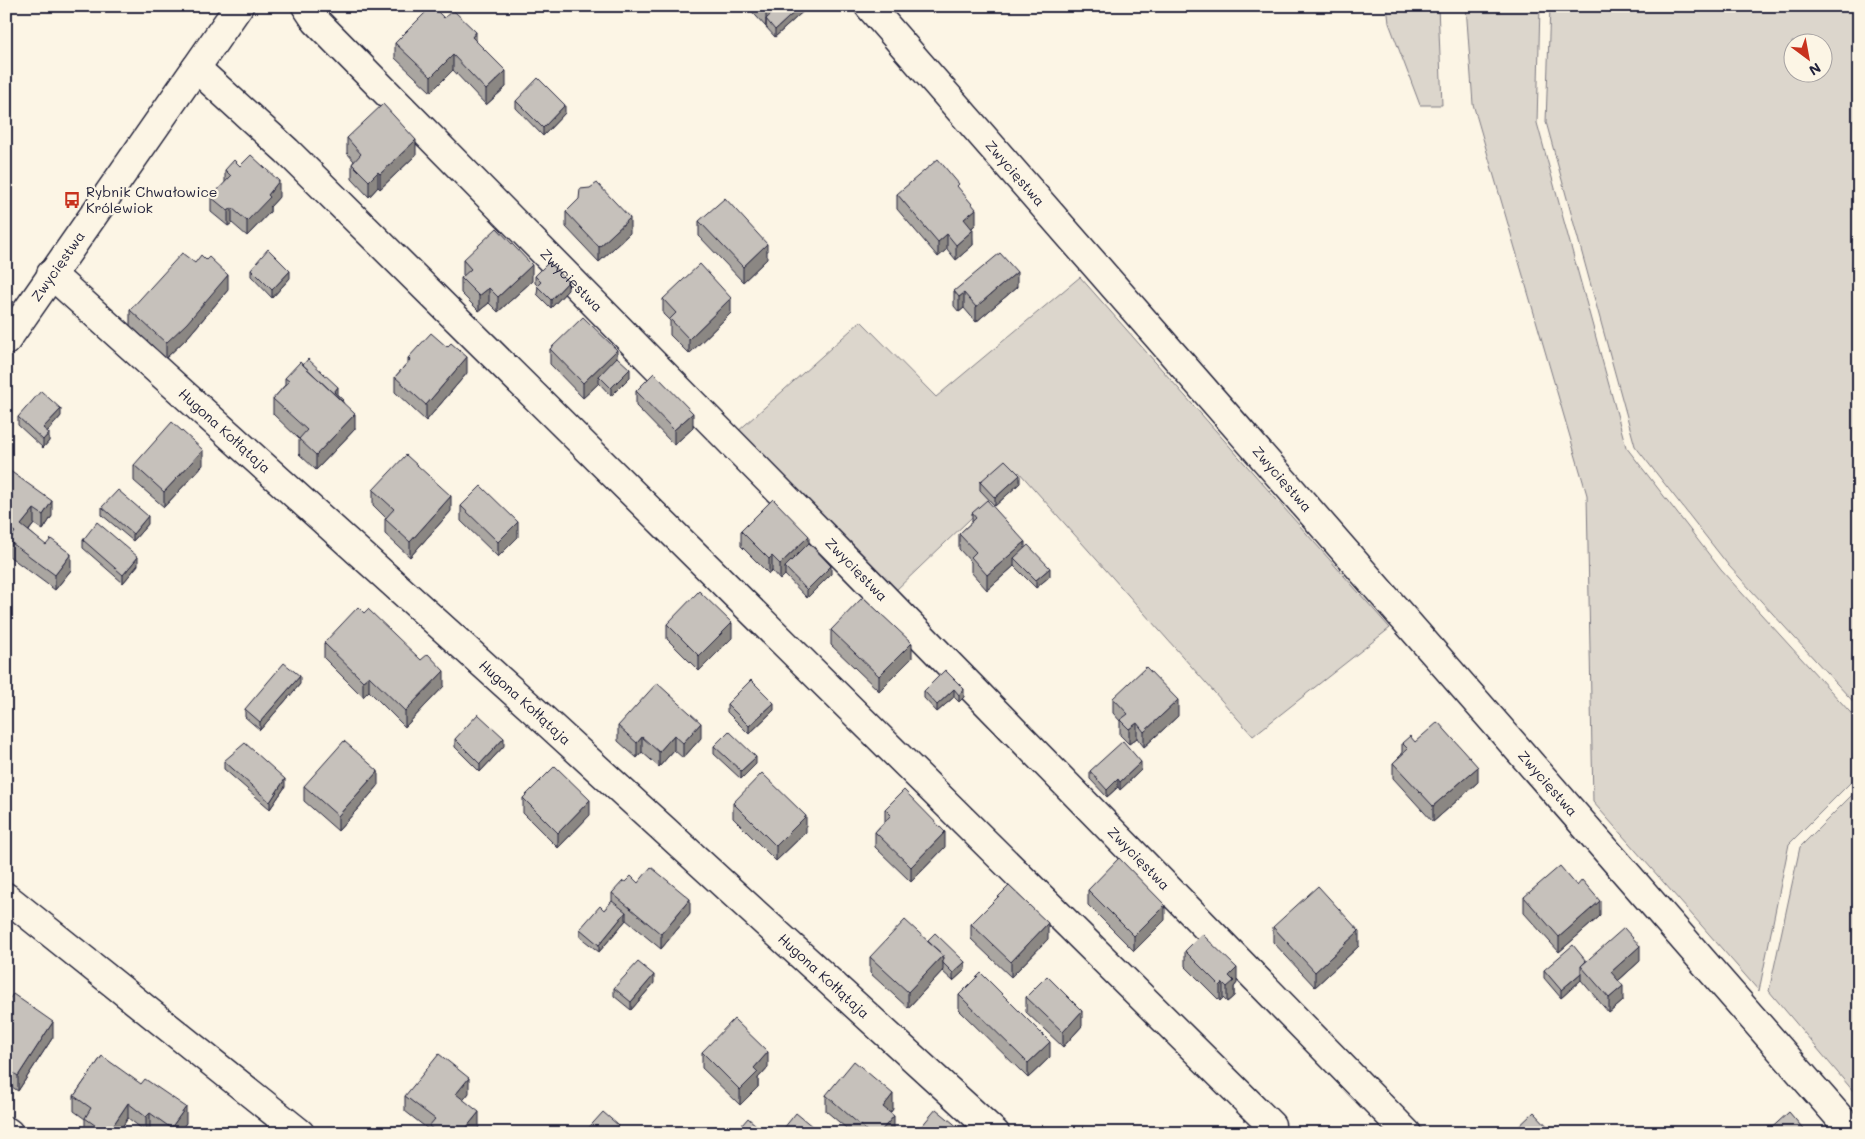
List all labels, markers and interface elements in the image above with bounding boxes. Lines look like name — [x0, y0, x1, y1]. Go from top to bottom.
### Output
north arrow — [1782, 32, 1832, 82]
text: N — [1806, 59, 1825, 80]
street label: Zwycięstwa — [981, 136, 1049, 210]
place label: Rybnik Chwałowice Królewiok — [86, 182, 217, 217]
bus stop icon: Rybnik Chwałowice Królewiok — [62, 190, 82, 210]
street label: Zwycięstwa — [26, 227, 89, 305]
street label: Zwycięstwa — [536, 244, 607, 316]
street label: Hugona Kołłątaja — [175, 384, 275, 477]
street label: Zwycięstwa — [1248, 442, 1316, 516]
street label: Zwycięstwa — [821, 533, 892, 605]
street label: Hugona Kołłątaja — [475, 656, 575, 749]
street label: Zwycięstwa — [1514, 746, 1582, 820]
street label: Zwycięstwa — [1104, 822, 1174, 894]
street label: Hugona Kołłątaja — [774, 929, 874, 1022]

